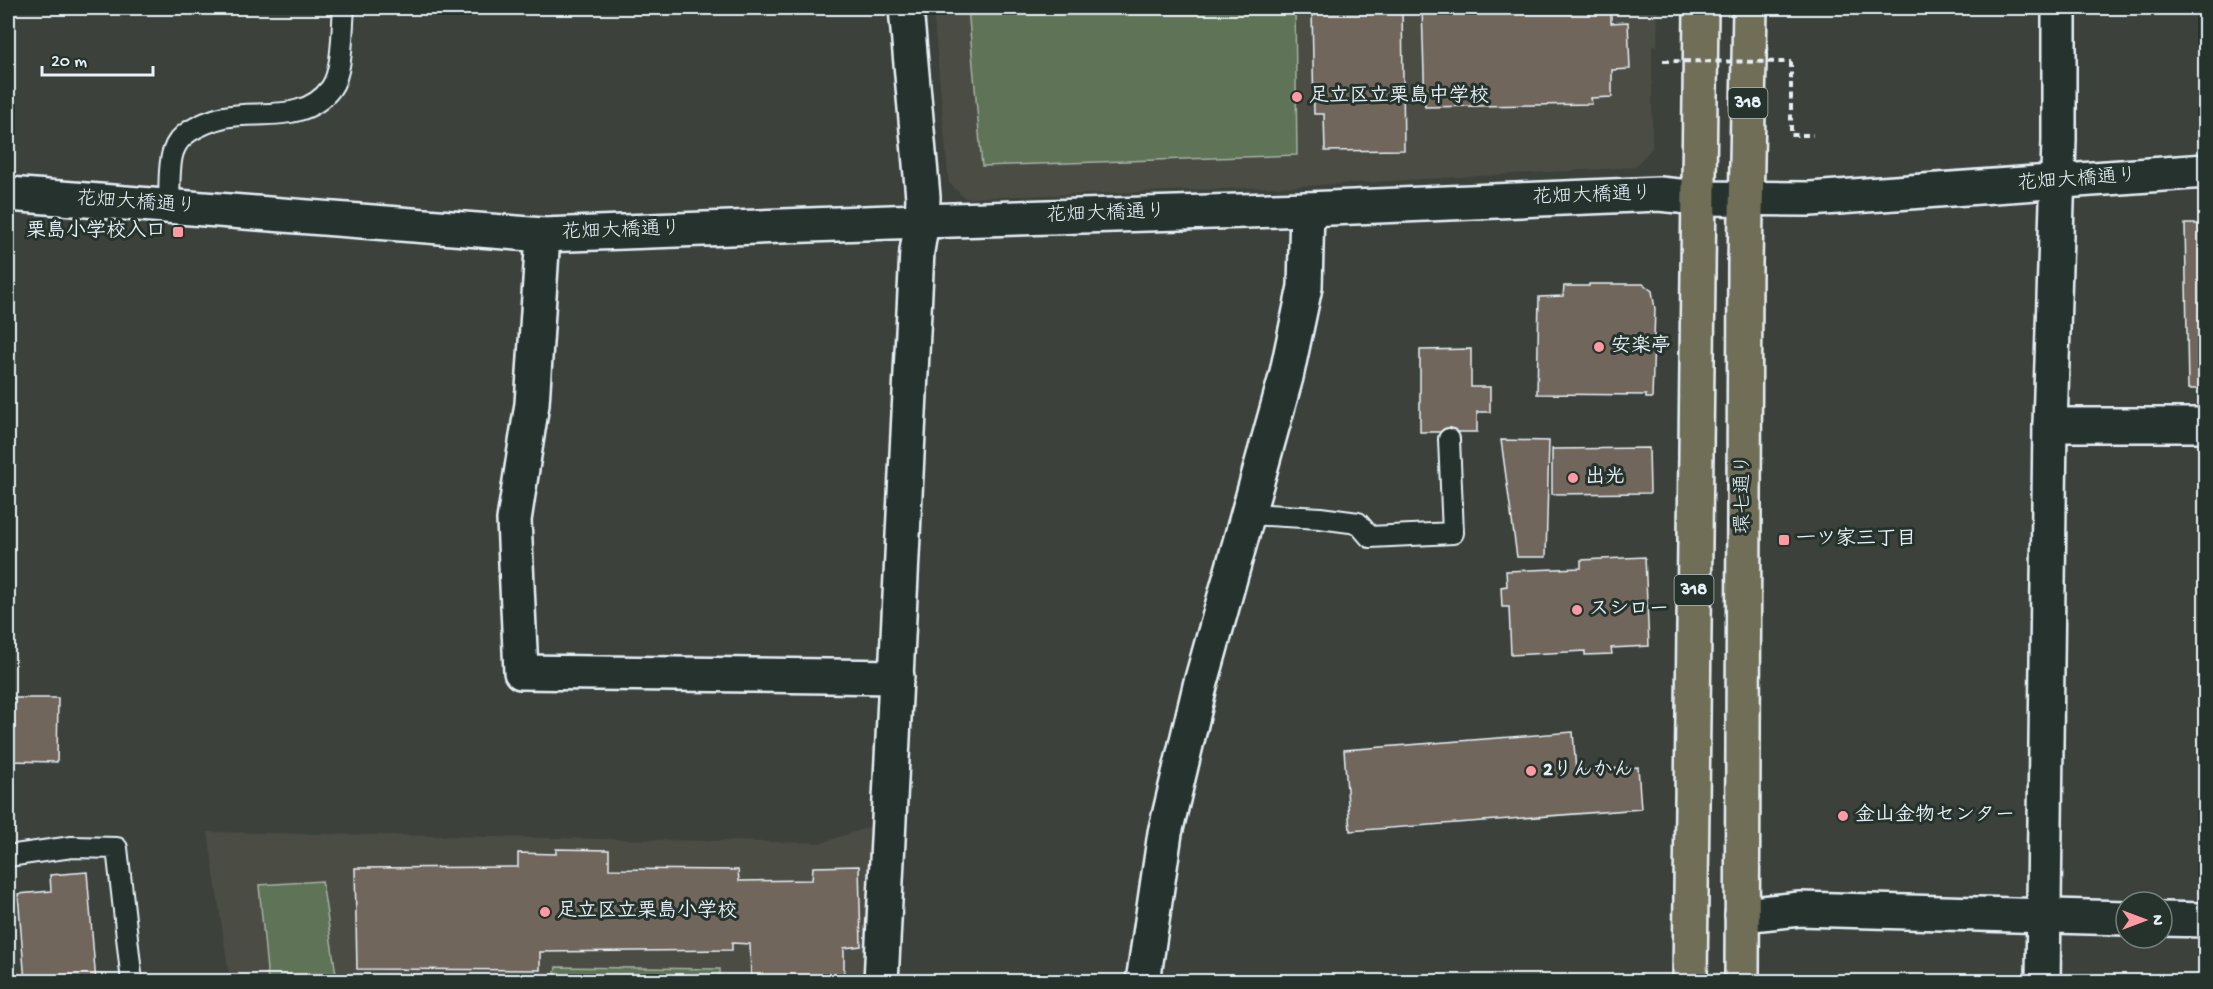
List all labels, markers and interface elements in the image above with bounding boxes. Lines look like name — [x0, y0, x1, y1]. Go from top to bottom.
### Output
scale bar — [42, 39, 153, 77]
text: 20 m — [51, 52, 87, 73]
place label: 足立区立栗島中学校 — [1309, 84, 1489, 109]
road number: 318 — [1728, 88, 1768, 118]
marker: 足立区立栗島中学校 — [1290, 90, 1304, 104]
street label: 花畑大橋通り — [2016, 164, 2138, 197]
street label: 花畑大橋通り — [1532, 182, 1652, 211]
street label: 花畑大橋通り — [75, 187, 197, 220]
street label: 花畑大橋通り — [1046, 200, 1166, 229]
street label: 花畑大橋通り — [561, 217, 681, 246]
place label: 栗島小学校入口 — [26, 219, 166, 244]
marker: 栗島小学校入口 — [171, 225, 185, 239]
place label: 安楽亭 — [1611, 334, 1671, 359]
marker: 安楽亭 — [1592, 340, 1606, 354]
street label: 環七通り — [1732, 454, 1756, 534]
place label: 出光 — [1585, 465, 1625, 490]
marker: 出光 — [1566, 471, 1580, 485]
place label: 一ツ家三丁目 — [1796, 527, 1916, 552]
marker: 一ツ家三丁目 — [1777, 533, 1791, 547]
road number: 318 — [1674, 575, 1714, 605]
place label: スシロー — [1589, 599, 1669, 622]
marker: スシロー — [1570, 603, 1584, 617]
place label: 2りんかん — [1543, 759, 1633, 783]
marker: 2りんかん — [1524, 764, 1538, 778]
place label: 金山金物センター — [1855, 803, 2015, 828]
marker: 金山金物センター — [1836, 809, 1850, 823]
north arrow — [2114, 890, 2174, 950]
place label: 足立区立栗島小学校 — [557, 899, 737, 924]
marker: 足立区立栗島小学校 — [538, 905, 552, 919]
text: N — [2146, 915, 2165, 926]

